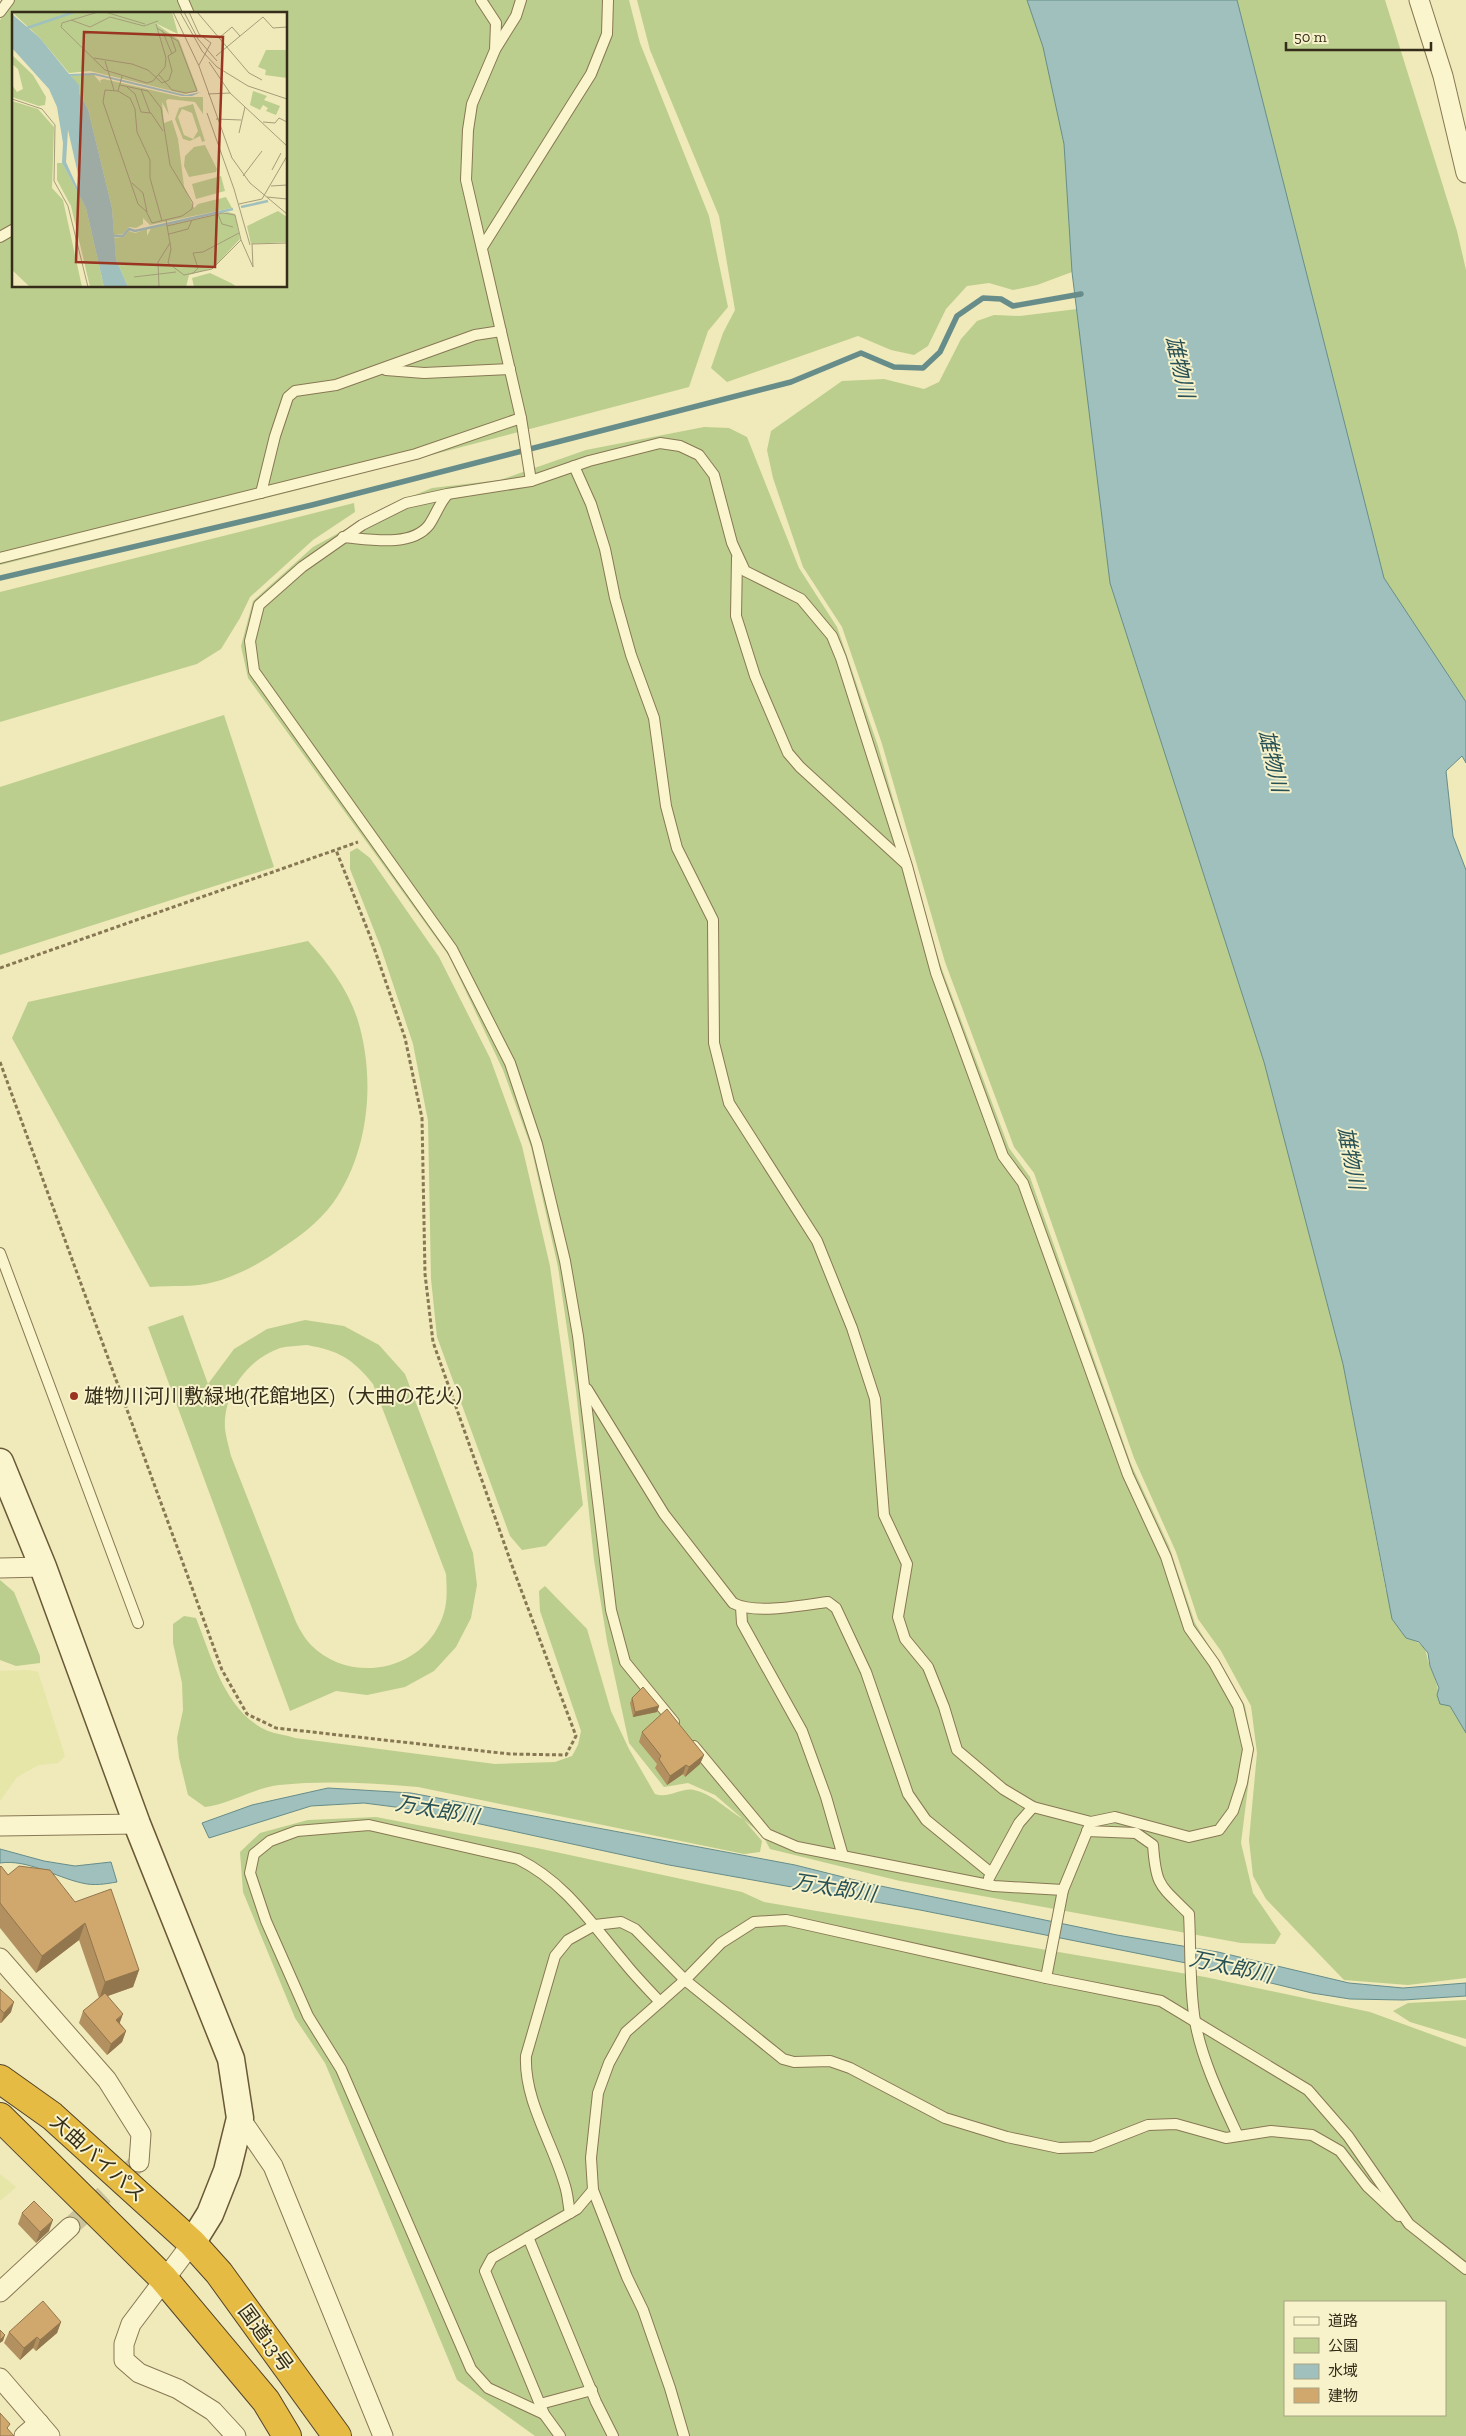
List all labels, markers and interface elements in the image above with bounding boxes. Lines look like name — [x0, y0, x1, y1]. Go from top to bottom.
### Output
inset map — [12, 12, 288, 288]
scale bar — [1286, 20, 1431, 52]
text: 50 m — [1294, 28, 1327, 46]
water label: 雄物川 — [1161, 333, 1200, 402]
water label: 雄物川 — [1254, 727, 1293, 796]
water label: 雄物川 — [1333, 1125, 1370, 1193]
place label: 雄物川河川敷緑地(花館地区)（大曲の花火） — [84, 1384, 475, 1408]
marker: 雄物川河川敷緑地(花館地区)（大曲の花火） — [68, 1390, 80, 1402]
water label: 万太郎川 — [394, 1790, 483, 1829]
water label: 万太郎川 — [791, 1869, 879, 1907]
water label: 万太郎川 — [1187, 1946, 1277, 1988]
street label: 大曲バイパス — [46, 2109, 150, 2207]
street label: 国道13号 — [234, 2300, 298, 2376]
legend — [1284, 2301, 1446, 2416]
text: 道路 — [1328, 2312, 1358, 2330]
text: 公園 — [1328, 2337, 1358, 2355]
text: 水域 — [1328, 2362, 1358, 2380]
text: 建物 — [1328, 2387, 1358, 2405]

